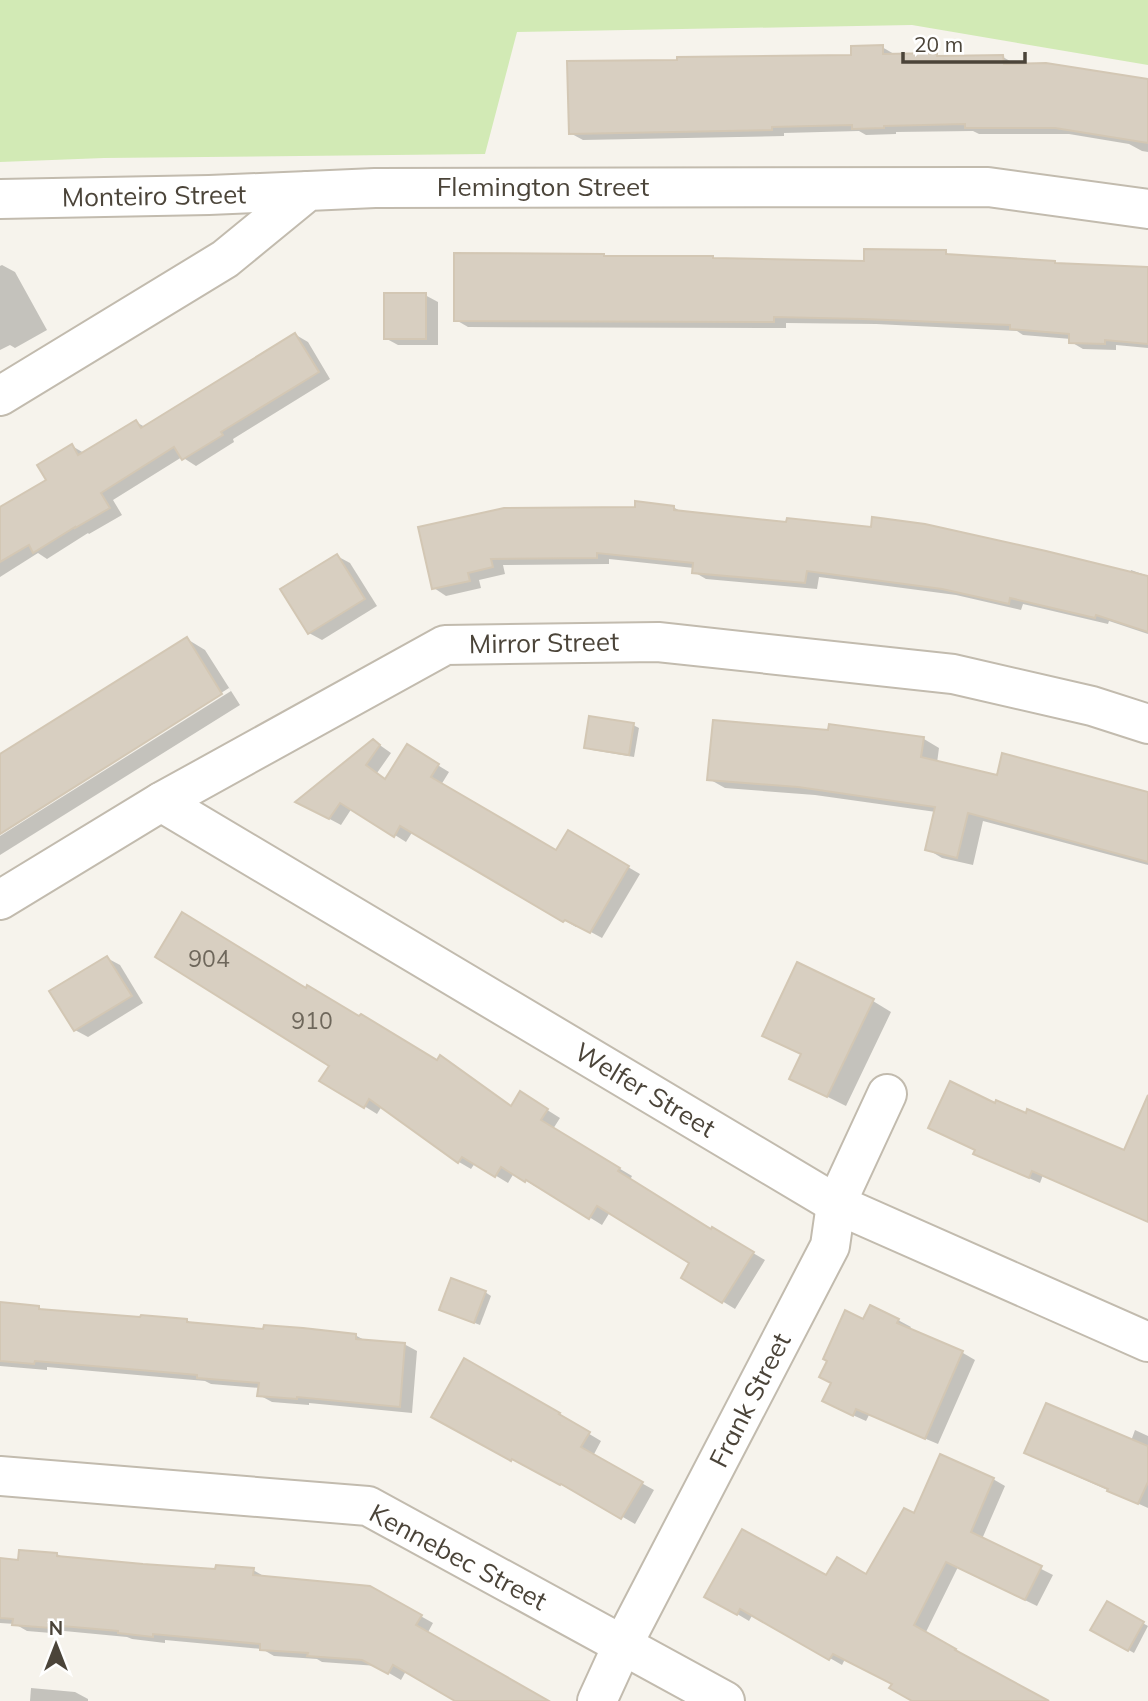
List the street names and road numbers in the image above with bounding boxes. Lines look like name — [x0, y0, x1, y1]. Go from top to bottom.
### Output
street label: Flemington Street — [437, 170, 649, 203]
street label: Monteiro Street — [61, 177, 247, 214]
street label: Mirror Street — [469, 625, 619, 660]
street label: Welfer Street — [569, 1035, 722, 1145]
street label: Frank Street — [702, 1327, 798, 1473]
street label: Kennebec Street — [364, 1496, 553, 1617]

